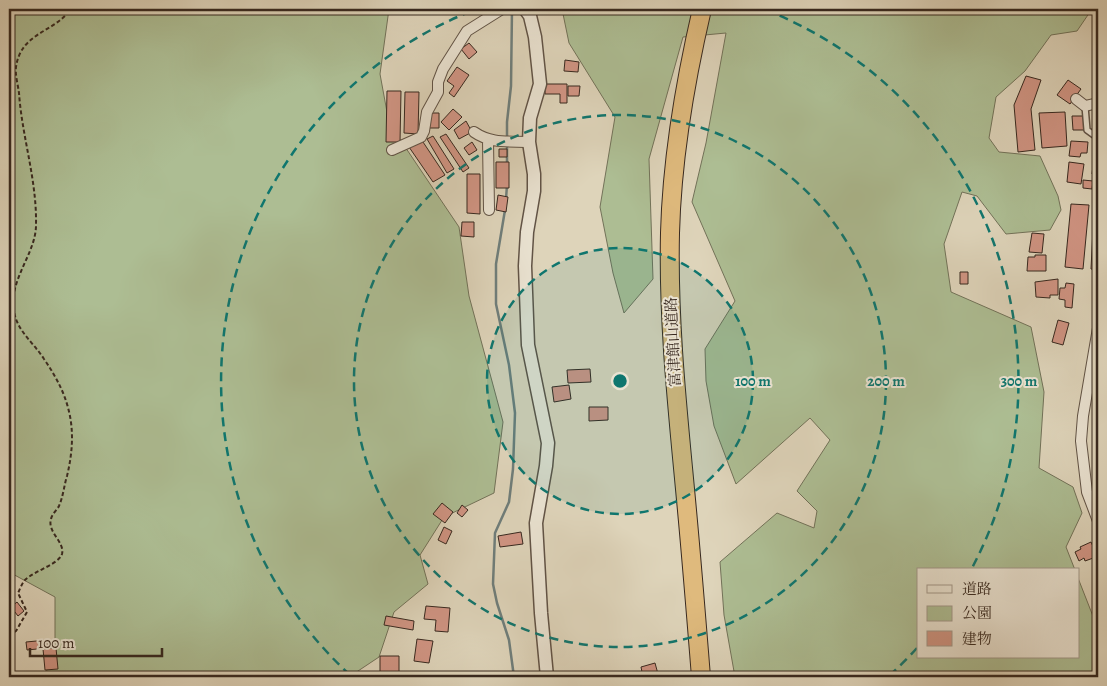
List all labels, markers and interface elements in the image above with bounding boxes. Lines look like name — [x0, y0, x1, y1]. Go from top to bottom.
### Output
street label: 富津館山道路 — [661, 297, 685, 387]
text: 100 m — [735, 371, 771, 391]
text: 200 m — [867, 371, 905, 391]
text: 300 m — [1001, 371, 1038, 391]
centre of rings — [611, 372, 629, 390]
legend — [917, 568, 1080, 658]
text: 道路 — [962, 579, 992, 599]
text: 公園 — [962, 603, 992, 623]
scale bar — [30, 626, 162, 658]
text: 建物 — [962, 629, 992, 649]
text: 100 m — [38, 633, 75, 653]

